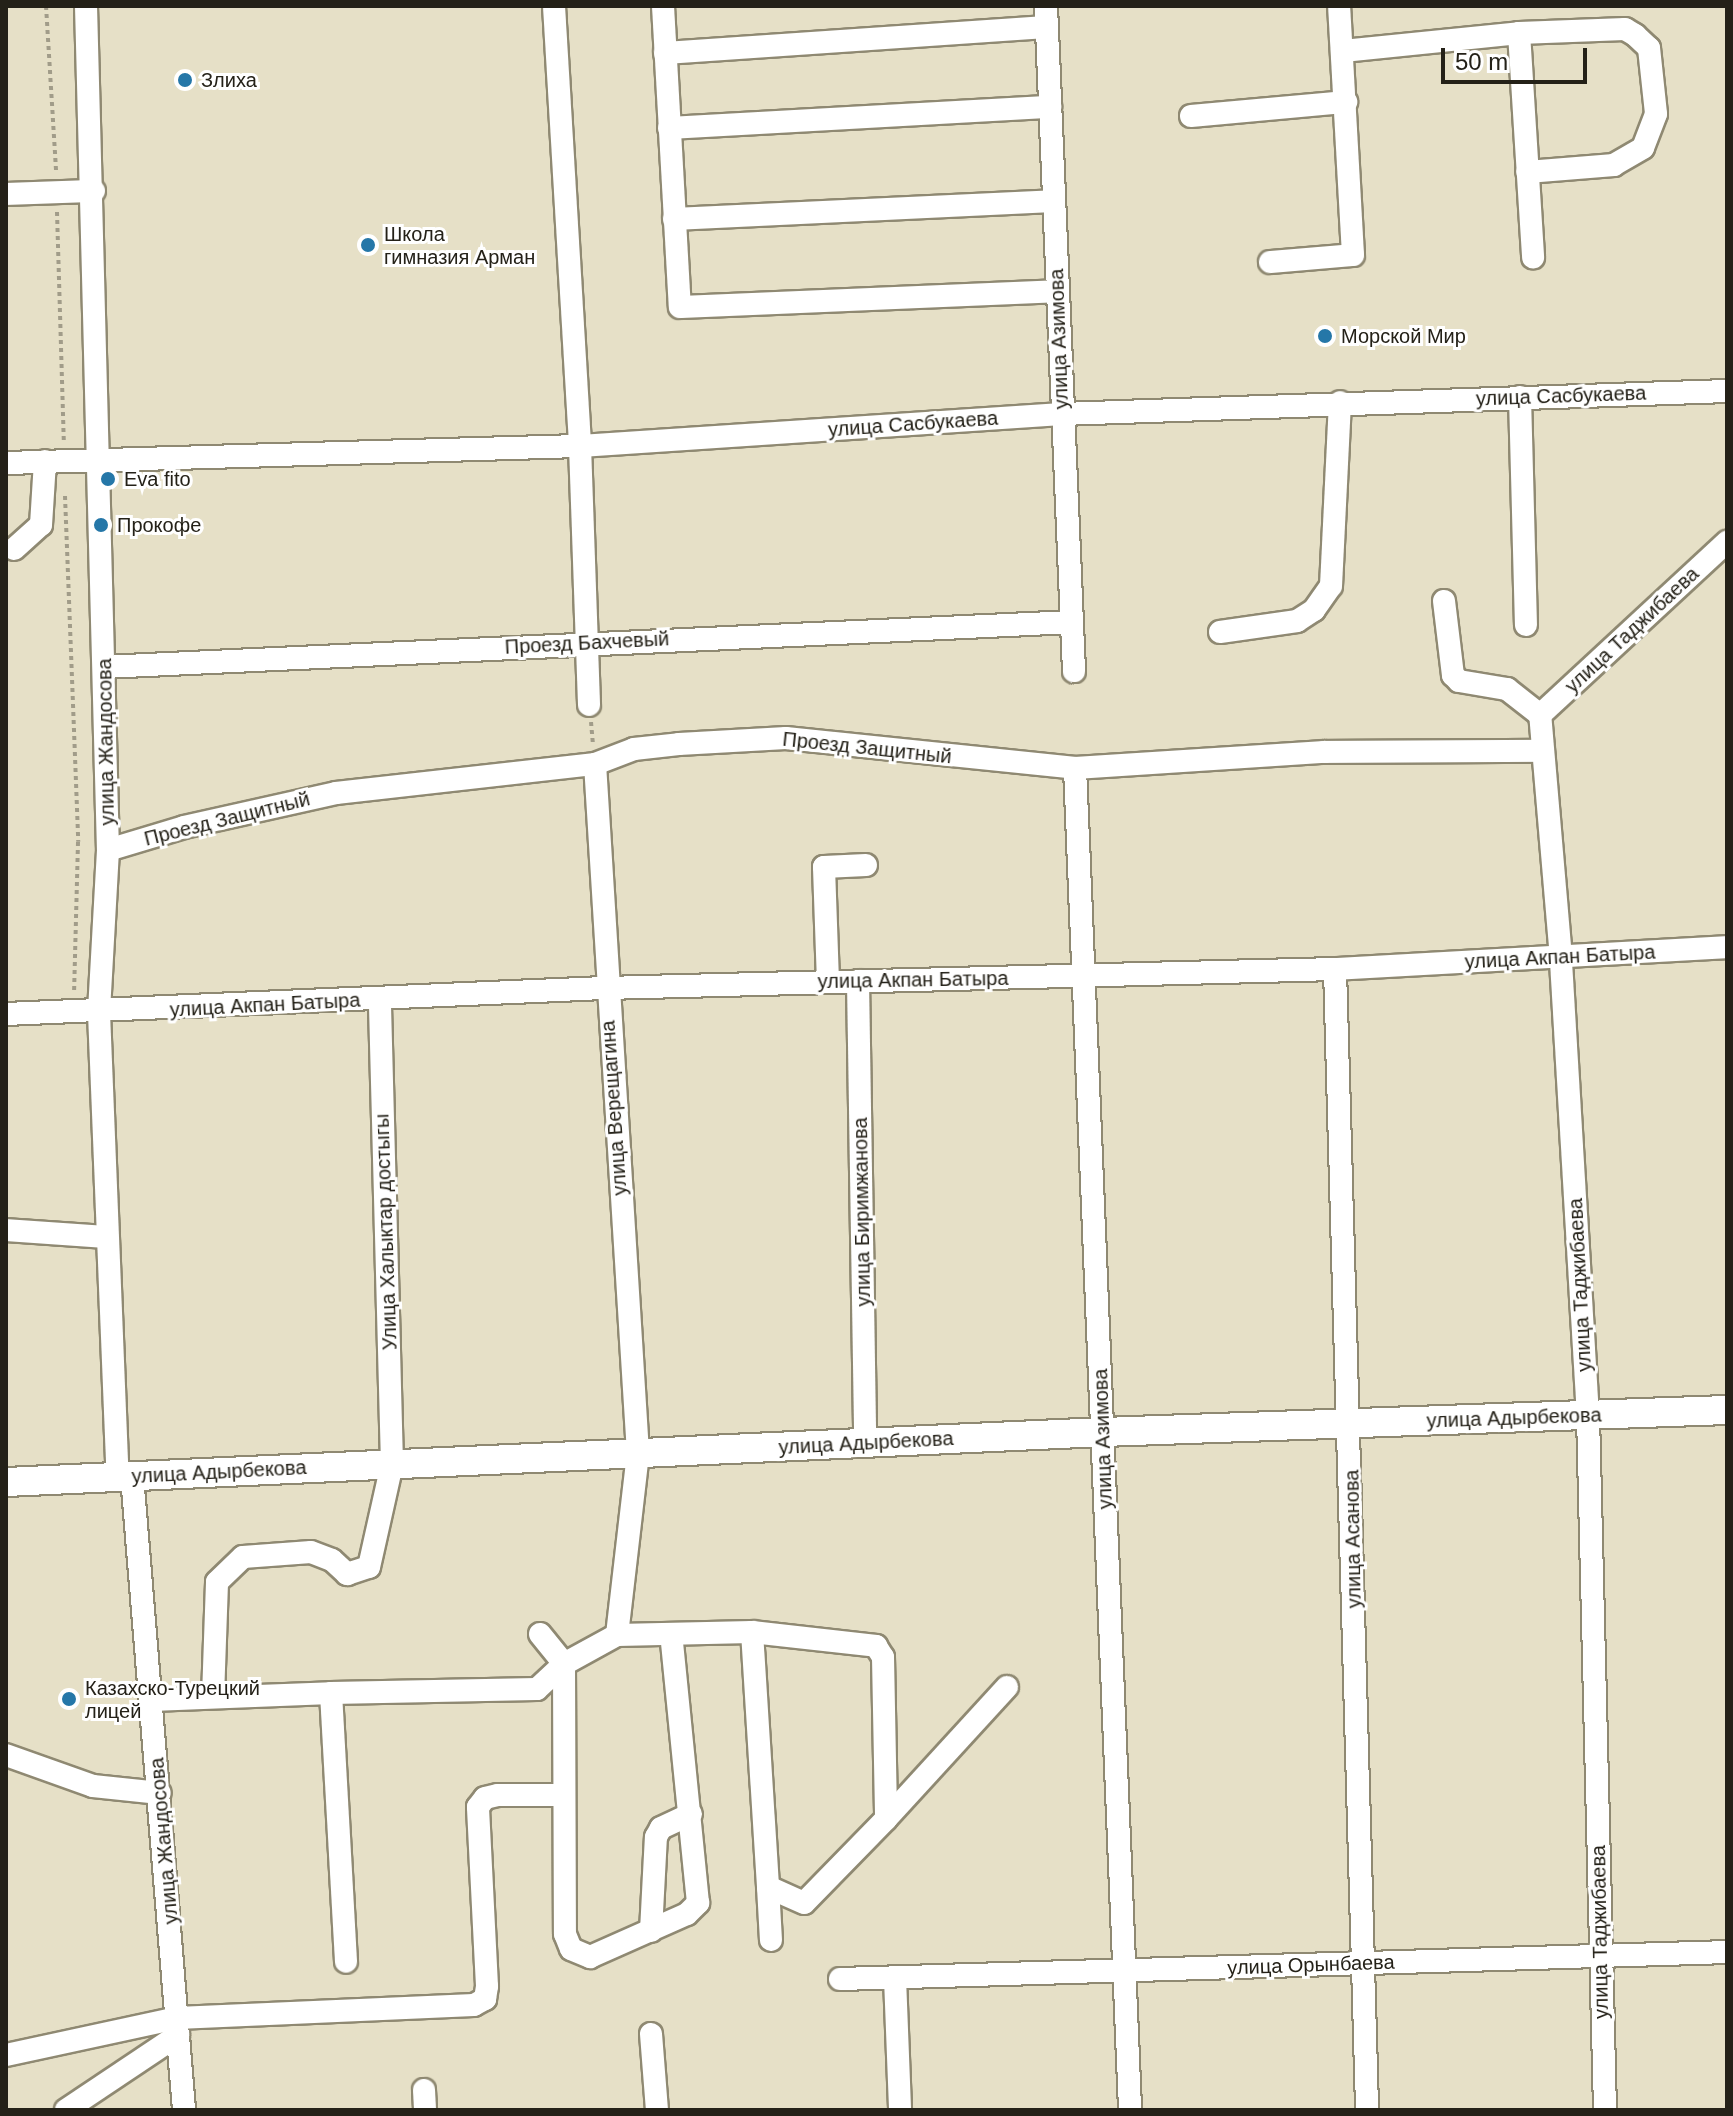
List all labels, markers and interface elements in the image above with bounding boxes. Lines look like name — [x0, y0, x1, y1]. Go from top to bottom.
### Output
scale bar — [1445, 32, 1591, 82]
text: 50 m — [1455, 48, 1508, 75]
place label: Злиха — [201, 68, 257, 92]
marker: Злиха — [176, 71, 194, 89]
place label: Школа гимназия Арман — [384, 222, 535, 269]
marker: Школа гимназия Арман — [359, 236, 377, 254]
street label: улица Азимова — [1045, 268, 1073, 410]
place label: Морской Мир — [1341, 324, 1466, 348]
marker: Морской Мир — [1316, 327, 1334, 345]
street label: улица Сасбукаева — [1475, 381, 1647, 411]
street label: улица Сасбукаева — [827, 406, 999, 442]
place label: Eva fito — [124, 467, 191, 491]
marker: Eva fito — [99, 470, 117, 488]
place label: Прокофе — [117, 513, 201, 537]
marker: Прокофе — [92, 516, 110, 534]
street label: улица Таджибаева — [1560, 562, 1704, 698]
street label: Проезд Бахчевый — [504, 627, 670, 659]
street label: улица Жандосова — [93, 658, 119, 826]
street label: Проезд Защитный — [781, 727, 953, 769]
street label: Проезд Защитный — [142, 787, 312, 851]
street label: улица Акпан Батыра — [1464, 940, 1656, 974]
street label: улица Акпан Батыра — [817, 966, 1009, 994]
street label: улица Акпан Батыра — [169, 988, 361, 1022]
street label: улица Верещагина — [596, 1020, 632, 1196]
street label: Улица Халыктар достыгы — [370, 1113, 402, 1351]
street label: улица Биримжанова — [848, 1117, 876, 1307]
street label: улица Таджибаева — [1563, 1198, 1597, 1372]
street label: улица Азимова — [1089, 1368, 1117, 1510]
street label: улица Адырбекова — [1426, 1403, 1602, 1433]
street label: улица Адырбекова — [778, 1426, 954, 1460]
street label: улица Адырбекова — [131, 1455, 307, 1489]
street label: улица Асанова — [1340, 1469, 1366, 1609]
place label: Казахско-Турецкий лицей — [85, 1676, 260, 1723]
marker: Казахско-Турецкий лицей — [60, 1690, 78, 1708]
street label: улица Жандосова — [145, 1757, 183, 1925]
street label: улица Таджибаева — [1586, 1845, 1614, 2019]
street label: улица Орынбаева — [1227, 1950, 1395, 1980]

